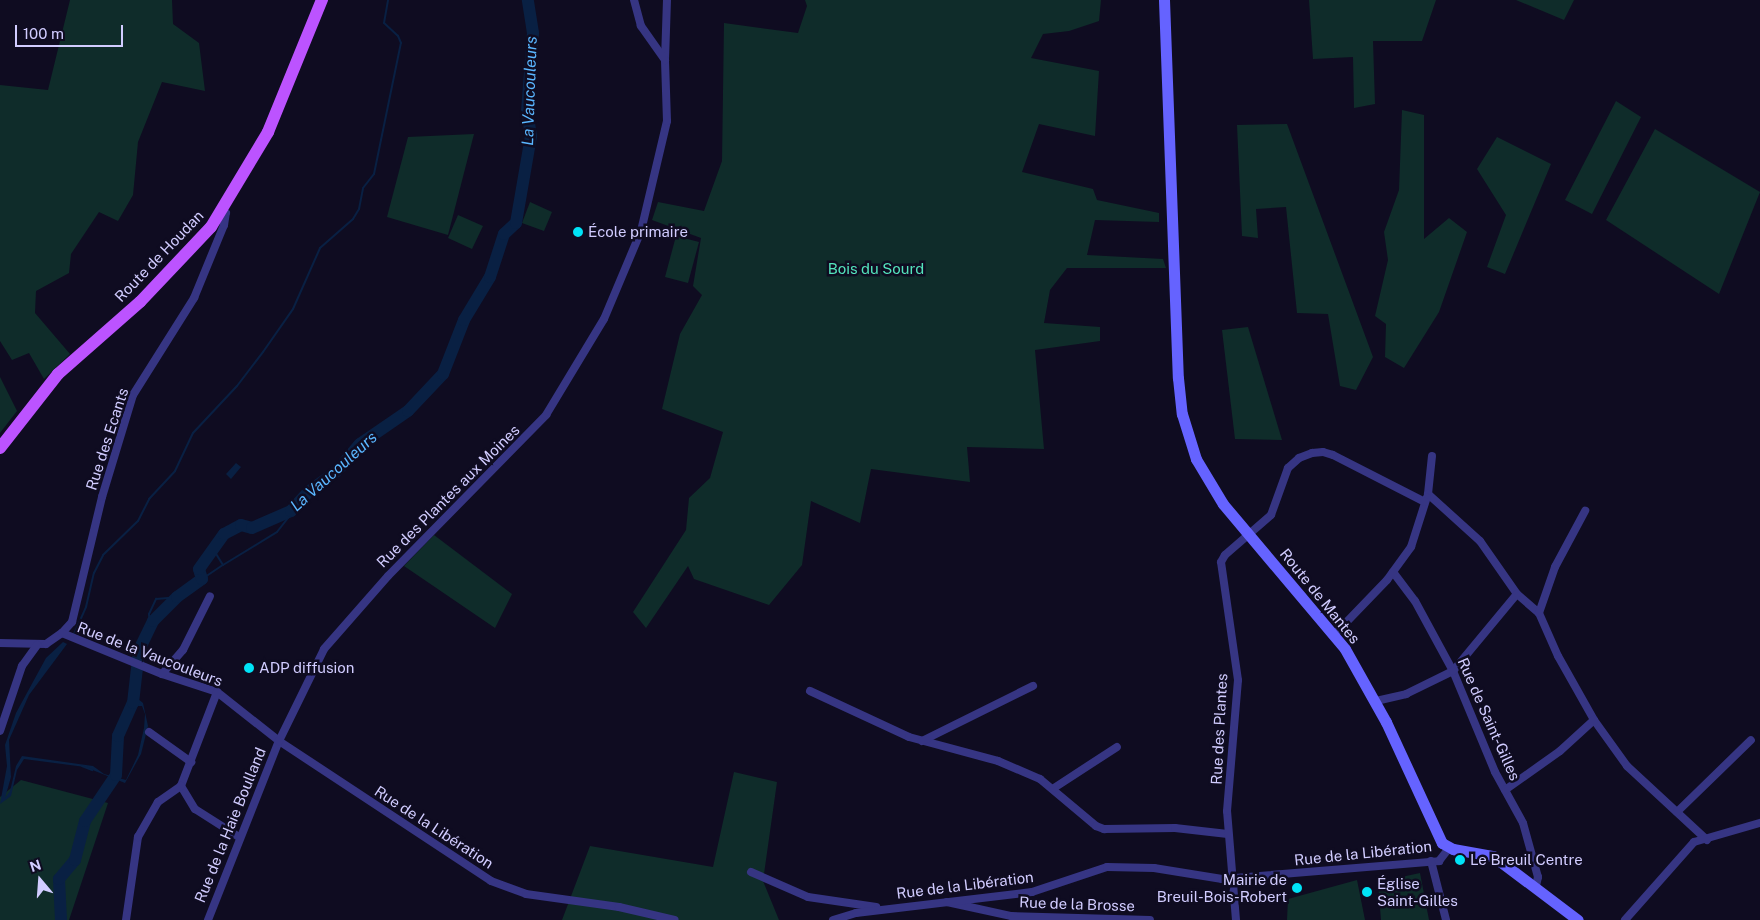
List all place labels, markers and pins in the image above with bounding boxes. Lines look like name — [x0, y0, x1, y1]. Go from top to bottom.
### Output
place label: École primaire — [588, 223, 688, 241]
marker: École primaire — [572, 226, 584, 238]
place label: ADP diffusion — [259, 659, 355, 677]
marker: ADP diffusion — [243, 662, 255, 674]
place label: Le Breuil Centre — [1470, 851, 1583, 869]
marker: Le Breuil Centre — [1454, 854, 1466, 866]
place label: Mairie de Breuil-Bois-Robert — [1157, 870, 1287, 905]
place label: Église Saint-Gilles — [1377, 874, 1458, 909]
marker: Mairie de Breuil-Bois-Robert — [1291, 882, 1303, 894]
marker: Église Saint-Gilles — [1361, 886, 1373, 898]

